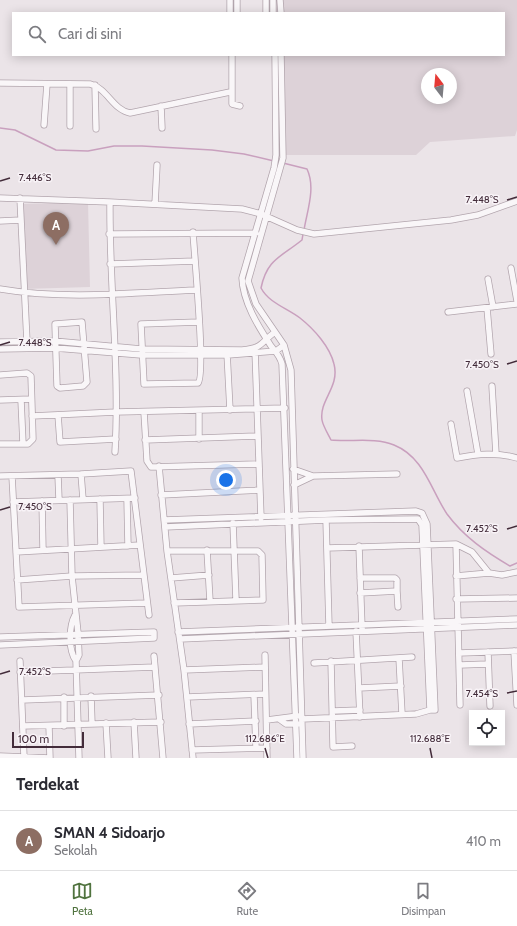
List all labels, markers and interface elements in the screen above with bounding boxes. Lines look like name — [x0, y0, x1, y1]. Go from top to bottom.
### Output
search box — [12, 12, 505, 56]
icon: search — [26, 23, 48, 45]
text: Cari di sini — [58, 25, 122, 43]
north arrow — [421, 68, 457, 104]
text: 7.446°S — [19, 171, 51, 184]
text: 7.448°S — [465, 193, 499, 206]
pin: A — [43, 212, 69, 245]
text: 7.448°S — [18, 336, 52, 349]
text: 7.450°S — [465, 358, 499, 371]
your location — [216, 470, 236, 490]
text: 7.450°S — [18, 500, 52, 513]
text: 7.452°S — [466, 522, 498, 535]
text: 7.452°S — [19, 665, 51, 678]
text: 7.454°S — [466, 687, 498, 700]
map controls — [469, 710, 505, 746]
button: locate — [469, 710, 505, 746]
scale bar — [12, 730, 84, 749]
text: 100 m — [18, 732, 49, 746]
text: 112.686°E — [245, 732, 285, 745]
text: 112.688°E — [410, 732, 451, 745]
text: Terdekat — [16, 774, 79, 794]
text: SMAN 4 Sidoarjo — [54, 824, 165, 842]
text: A — [25, 833, 33, 849]
text: 410 m — [466, 833, 501, 849]
text: Sekolah — [54, 842, 97, 858]
tab: Peta — [71, 880, 93, 918]
tab: Rute — [236, 880, 258, 918]
tab: Disimpan — [401, 880, 446, 918]

